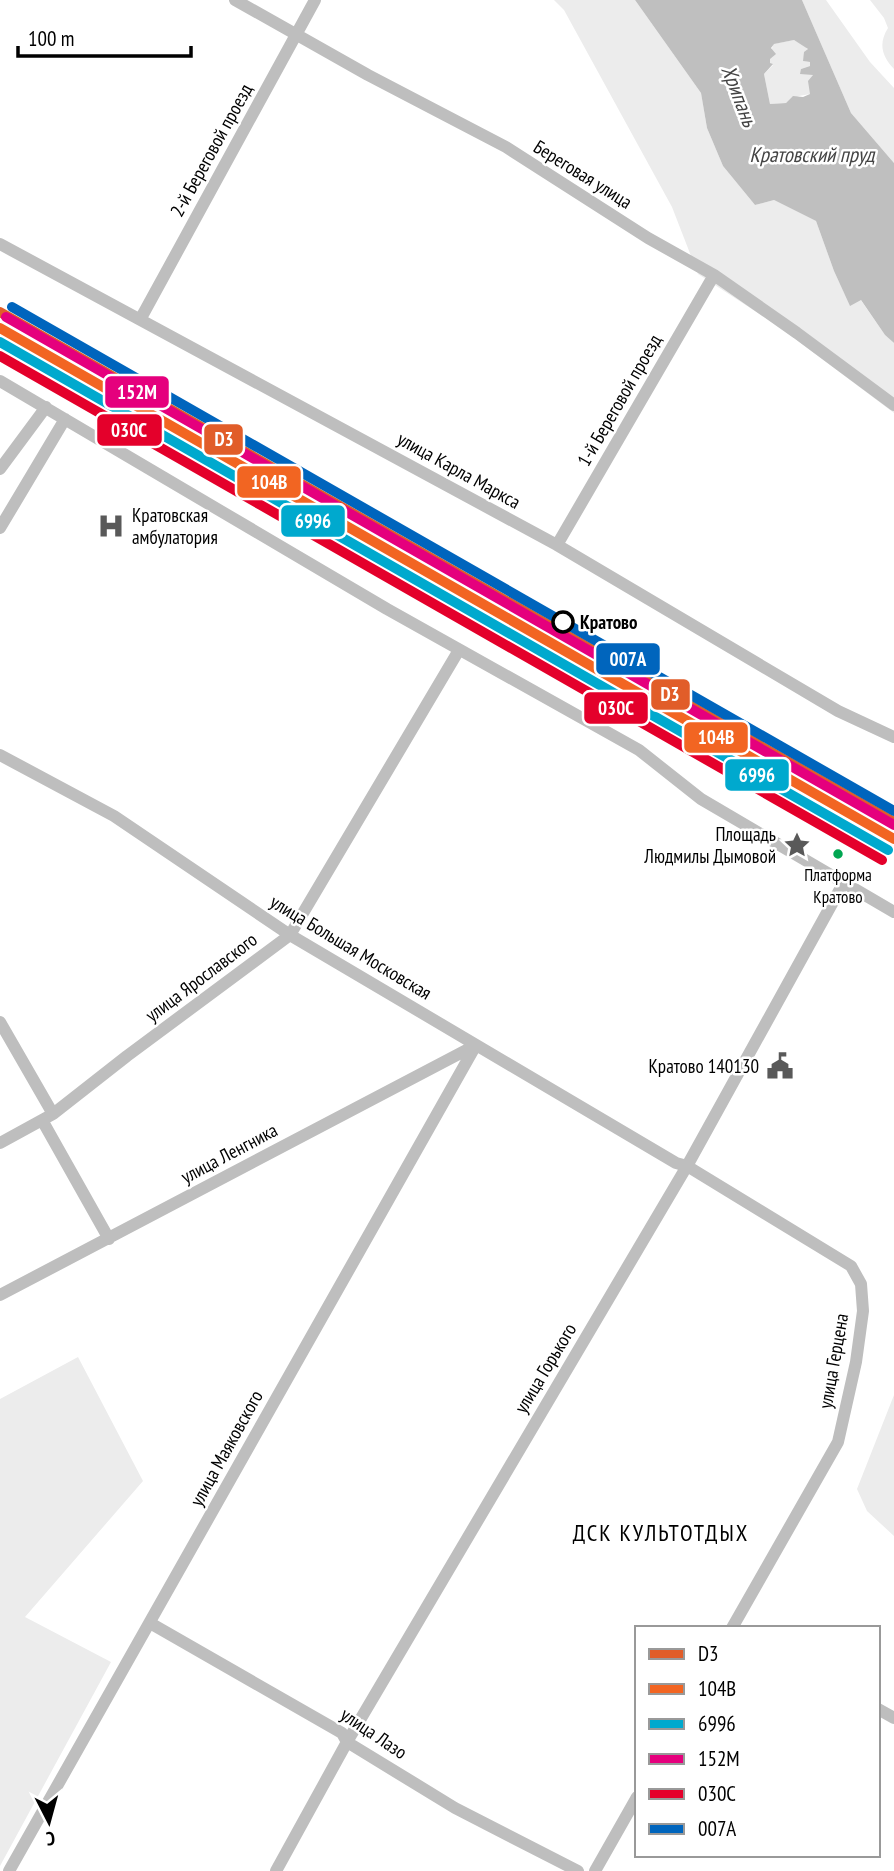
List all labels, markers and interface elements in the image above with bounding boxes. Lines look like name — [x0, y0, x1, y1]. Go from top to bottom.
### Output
scale bar — [18, 14, 191, 58]
text: 100 m — [28, 25, 74, 52]
water label: Хрипань — [716, 61, 764, 131]
street label: 2-й Береговой проезд — [165, 79, 258, 221]
street label: Береговая улица — [529, 134, 637, 214]
water label: Кратовский пруд — [749, 141, 876, 168]
street label: 1-й Береговой проезд — [572, 329, 667, 470]
line badge: 152М — [104, 375, 170, 409]
text: 152М — [117, 380, 157, 404]
line badge: 030C — [96, 413, 163, 447]
text: 030C — [111, 418, 147, 442]
line badge: D3 — [203, 423, 244, 456]
street label: улица Карла Маркса — [393, 426, 525, 514]
text: D3 — [214, 427, 234, 451]
line badge: 104В — [236, 465, 302, 499]
text: 104В — [251, 470, 287, 494]
place label: Кратовская амбулатория — [132, 503, 218, 549]
line badge: 6996 — [280, 504, 346, 538]
text: 6996 — [295, 509, 331, 533]
hospital icon: Кратовская амбулатория — [96, 511, 126, 541]
place label: Кратово — [580, 610, 638, 634]
marker: Кратово — [552, 611, 574, 633]
line badge: 007А — [595, 642, 661, 676]
text: 007А — [610, 647, 647, 671]
line badge: D3 — [650, 678, 691, 711]
text: D3 — [660, 682, 680, 706]
line badge: 030C — [583, 691, 649, 725]
text: 030C — [598, 696, 634, 720]
line badge: 104В — [683, 721, 749, 754]
text: 104В — [698, 725, 734, 749]
line badge: 6996 — [724, 758, 790, 792]
text: 6996 — [739, 763, 775, 787]
place label: Площадь Людмилы Дымовой — [643, 822, 776, 868]
place icon: Площадь Людмилы Дымовой — [782, 830, 812, 860]
marker: Платформа Кратово — [831, 847, 845, 861]
place label: Платформа Кратово — [804, 864, 872, 908]
street label: улица Большая Московская — [266, 889, 436, 1005]
street label: улица Ярославского — [140, 927, 262, 1027]
public building icon: Кратово 140130 — [765, 1051, 795, 1081]
place label: Кратово 140130 — [649, 1054, 759, 1078]
street label: улица Ленгника — [177, 1118, 281, 1188]
street label: улица Герцена — [813, 1312, 853, 1410]
street label: улица Горького — [509, 1319, 581, 1417]
street label: улица Маяковского — [184, 1386, 268, 1510]
district label: ДСК КУЛЬТОТДЫХ — [573, 1518, 749, 1547]
legend — [635, 1626, 880, 1857]
text: D3 — [698, 1640, 718, 1667]
text: 104В — [698, 1675, 736, 1702]
street label: улица Лазо — [336, 1702, 412, 1764]
text: 6996 — [698, 1710, 736, 1737]
text: 152М — [698, 1745, 740, 1772]
text: 030C — [698, 1780, 736, 1807]
north arrow — [14, 1787, 84, 1857]
text: 007А — [698, 1815, 736, 1842]
text: С — [45, 1827, 56, 1851]

